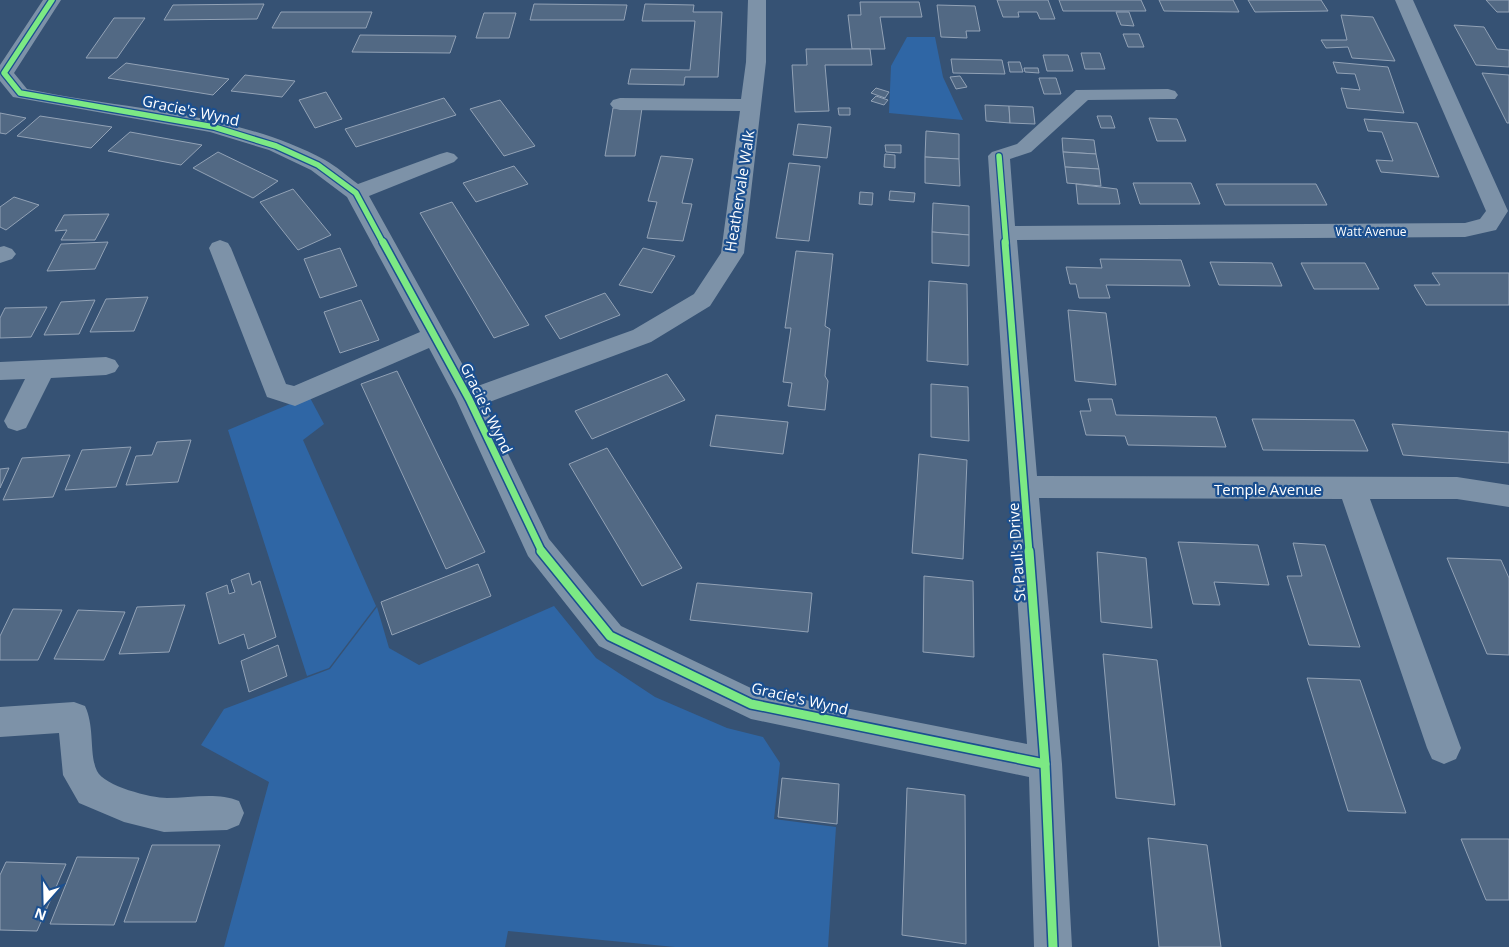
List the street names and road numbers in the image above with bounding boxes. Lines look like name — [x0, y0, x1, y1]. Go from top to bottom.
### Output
street label: Gracie's Wynd — [141, 90, 241, 130]
street label: Heathervale Walk — [720, 129, 758, 253]
street label: Watt Avenue — [1335, 223, 1407, 240]
street label: Gracie's Wynd — [456, 359, 518, 457]
street label: Temple Avenue — [1214, 479, 1322, 499]
street label: St Paul's Drive — [1003, 502, 1029, 602]
street label: Gracie's Wynd — [750, 677, 850, 719]

